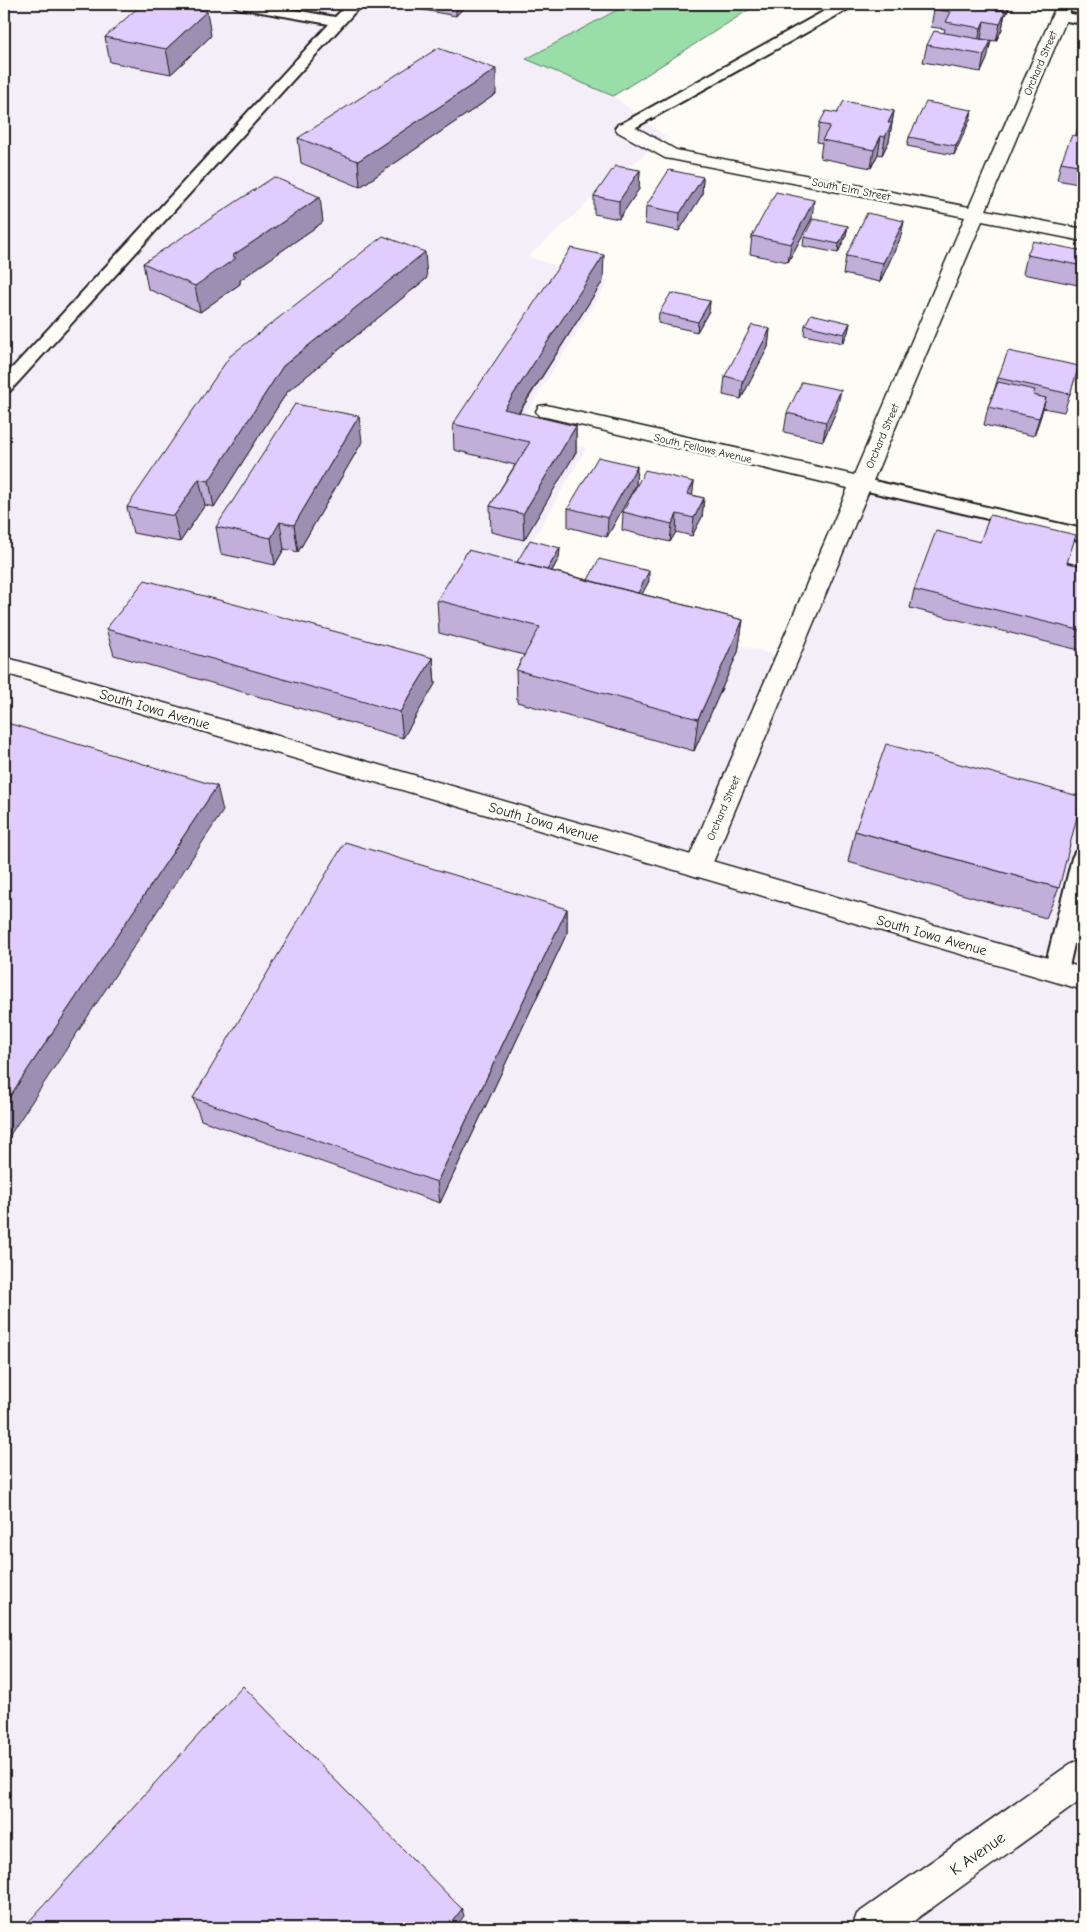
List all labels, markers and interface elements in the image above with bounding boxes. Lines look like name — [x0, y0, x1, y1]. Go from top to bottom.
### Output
street label: Orchard Street — [1021, 28, 1060, 98]
street label: South Elm Street — [811, 176, 892, 204]
street label: Orchard Street — [863, 401, 902, 471]
street label: South Fellows Avenue — [653, 431, 754, 466]
street label: South Iowa Avenue — [98, 686, 212, 733]
street label: Orchard Street — [704, 773, 743, 843]
street label: South Iowa Avenue — [487, 799, 601, 846]
street label: South Iowa Avenue — [875, 912, 989, 959]
street label: K Avenue — [947, 1828, 1009, 1879]

